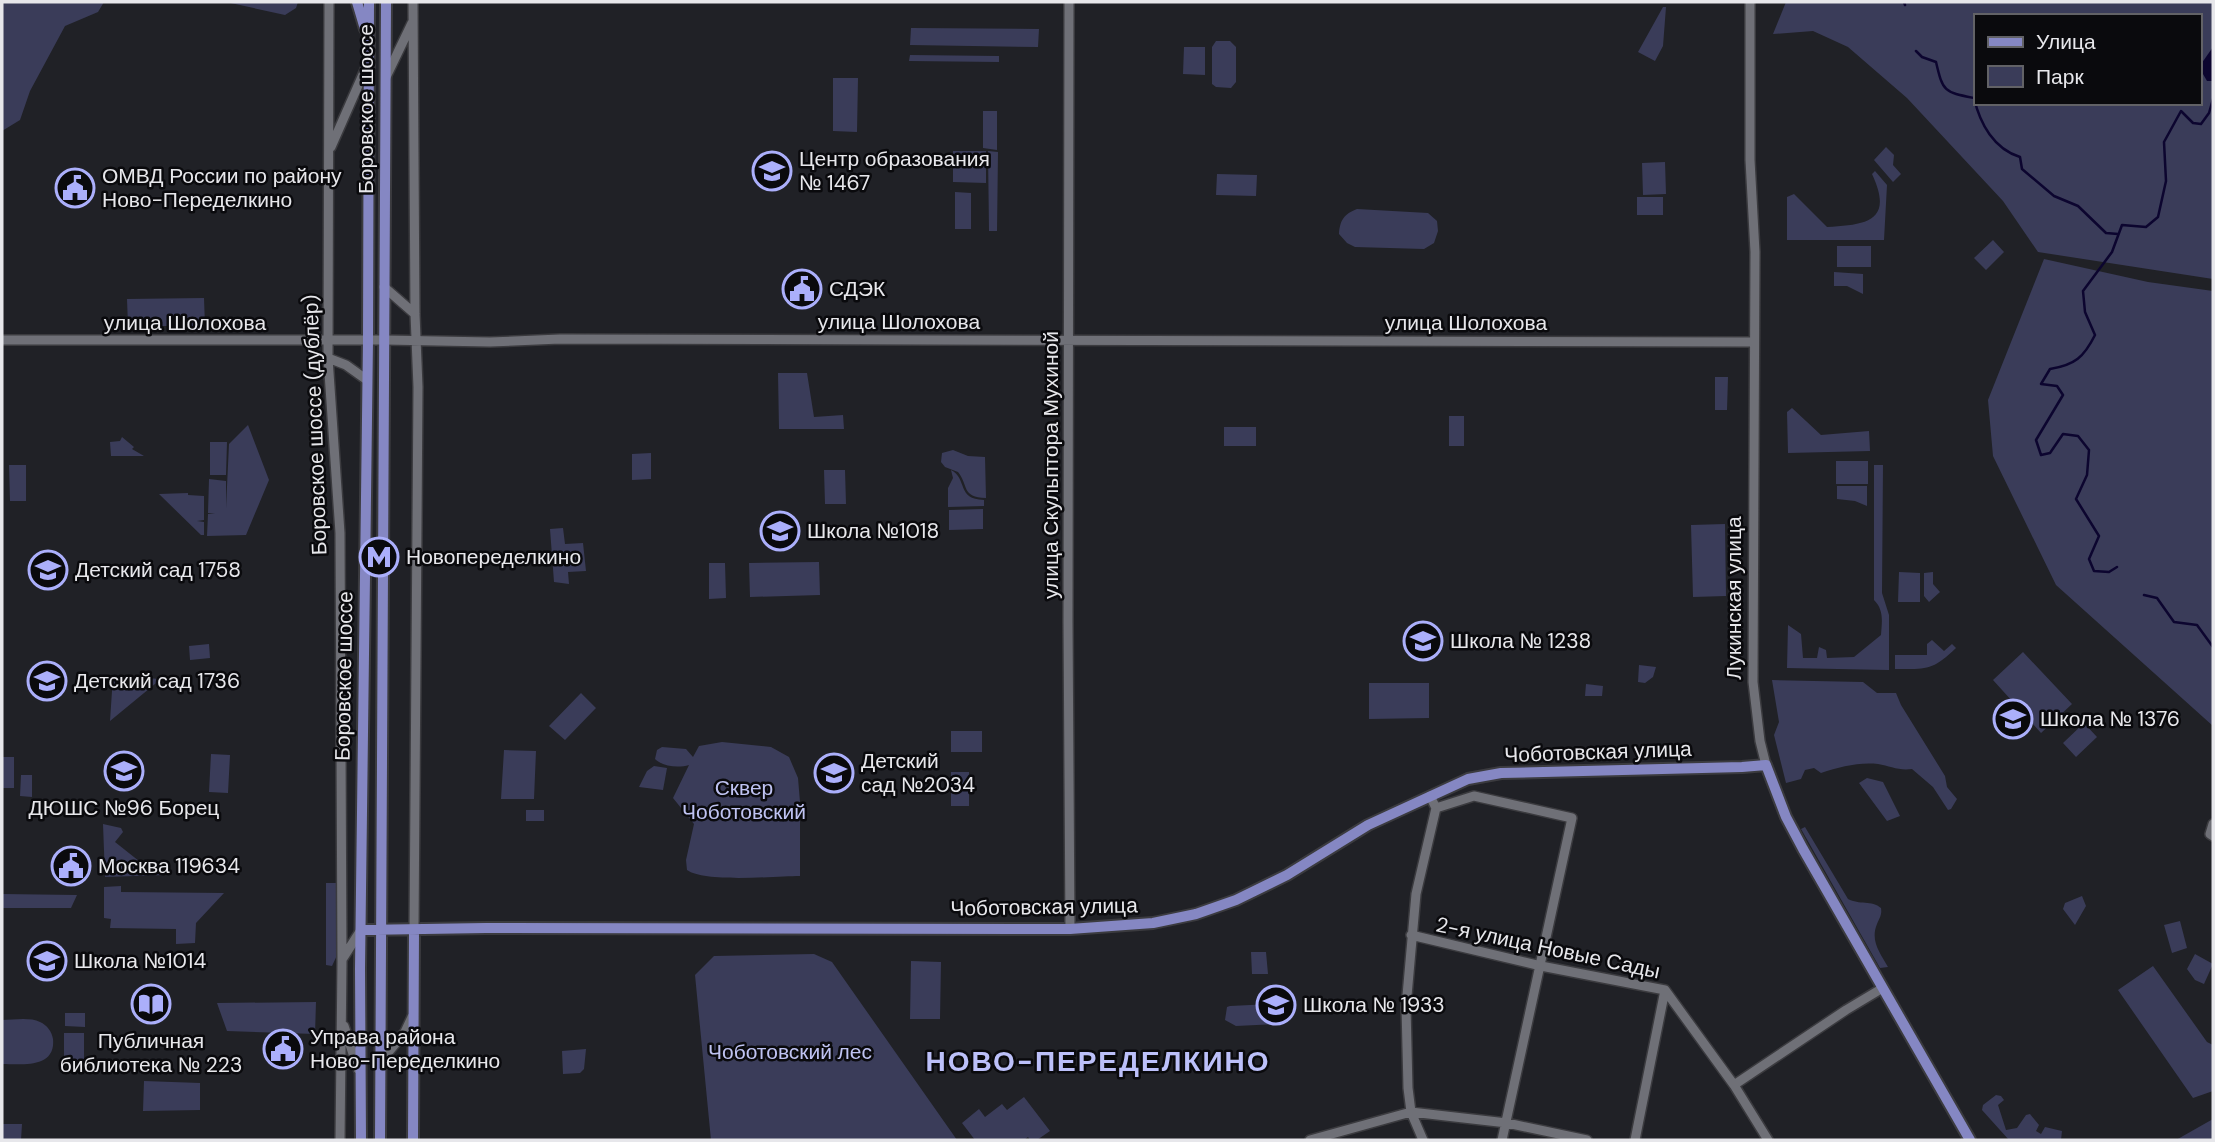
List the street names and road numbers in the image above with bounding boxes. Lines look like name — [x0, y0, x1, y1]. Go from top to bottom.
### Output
street label: Боровское шоссе — [352, 24, 380, 194]
street label: Боровское шоссе (дублёр) — [296, 294, 334, 556]
street label: улица Шолохова — [818, 308, 980, 336]
street label: улица Шолохова — [104, 309, 266, 337]
street label: улица Шолохова — [1385, 309, 1547, 337]
street label: улица Скульптора Мухиной — [1037, 331, 1065, 599]
street label: Лукинская улица — [1720, 516, 1748, 680]
street label: Боровское шоссе — [329, 591, 359, 761]
street label: Чоботовская улица — [1504, 735, 1692, 769]
street label: Чоботовская улица — [950, 891, 1138, 923]
street label: 2-я улица Новые Сады — [1433, 911, 1663, 985]

